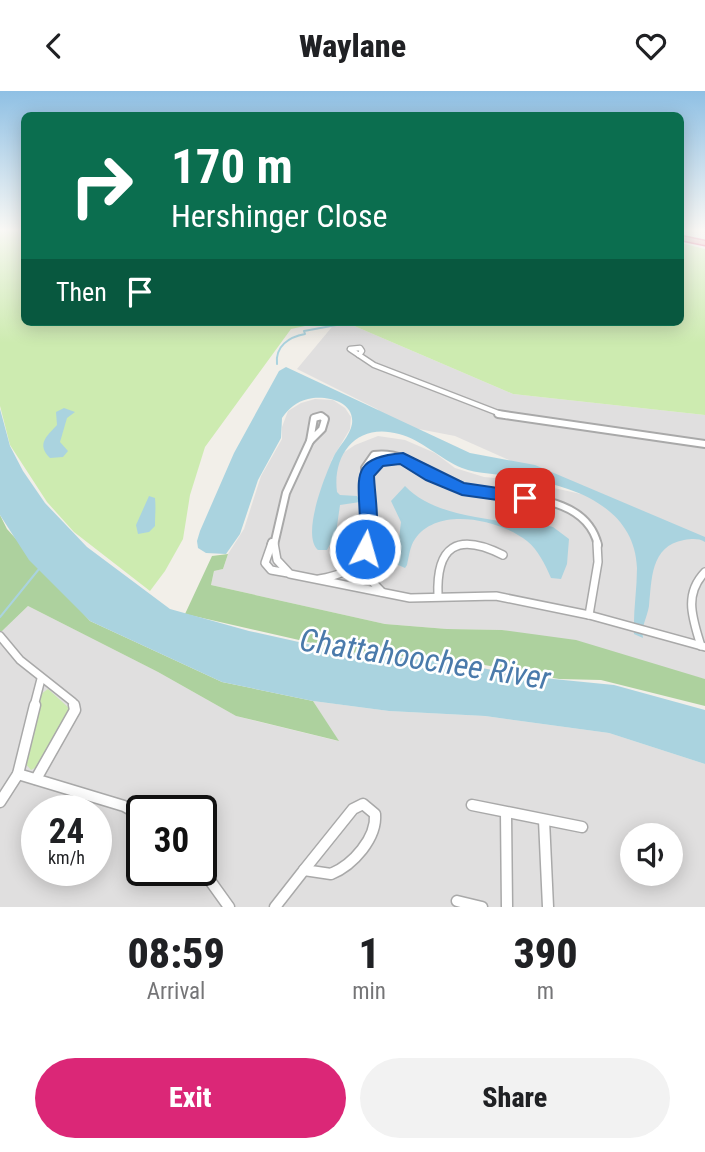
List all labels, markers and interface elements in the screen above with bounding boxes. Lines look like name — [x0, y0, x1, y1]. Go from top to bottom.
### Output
icon: back — [35, 27, 73, 65]
text: Waylane — [299, 27, 406, 65]
icon: heart — [632, 27, 670, 65]
text: 170 m — [171, 138, 293, 195]
icon: right — [56, 140, 147, 231]
text: Hershinger Close — [171, 197, 388, 235]
icon: arrive — [121, 273, 159, 311]
text: Then — [56, 277, 107, 307]
pin — [495, 468, 555, 528]
icon: arrive — [506, 479, 544, 517]
position arrow — [328, 512, 402, 586]
water label: Chattahoochee River — [297, 620, 555, 698]
speed limit sign: 30 — [126, 795, 217, 886]
text: 24 — [49, 811, 84, 852]
map controls — [620, 823, 683, 886]
button: sound — [620, 823, 683, 886]
text: km/h — [48, 847, 85, 868]
text: 08:59 — [127, 929, 225, 978]
text: 1 — [358, 929, 380, 978]
text: 390 — [513, 929, 578, 978]
text: Arrival — [147, 978, 205, 1005]
text: min — [352, 978, 386, 1005]
text: m — [537, 978, 554, 1005]
button: Exit — [35, 1058, 346, 1138]
button: Share — [360, 1058, 670, 1138]

